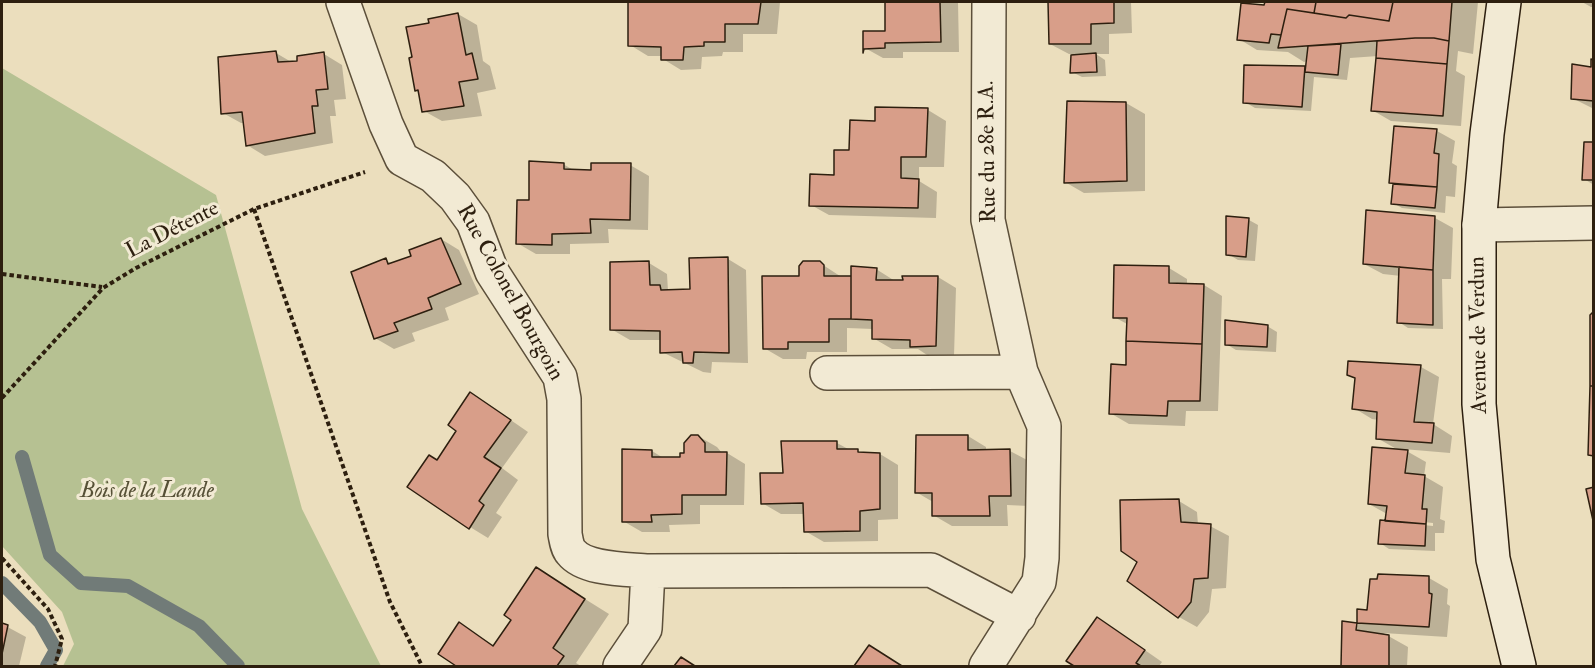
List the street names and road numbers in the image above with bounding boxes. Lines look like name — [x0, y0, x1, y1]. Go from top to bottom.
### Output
street label: Rue du 28e R.A. — [975, 81, 1003, 223]
street label: La Détente — [122, 196, 224, 266]
street label: Rue Colonel Bourgoin — [450, 200, 568, 386]
street label: Avenue de Verdun — [1465, 256, 1495, 414]

